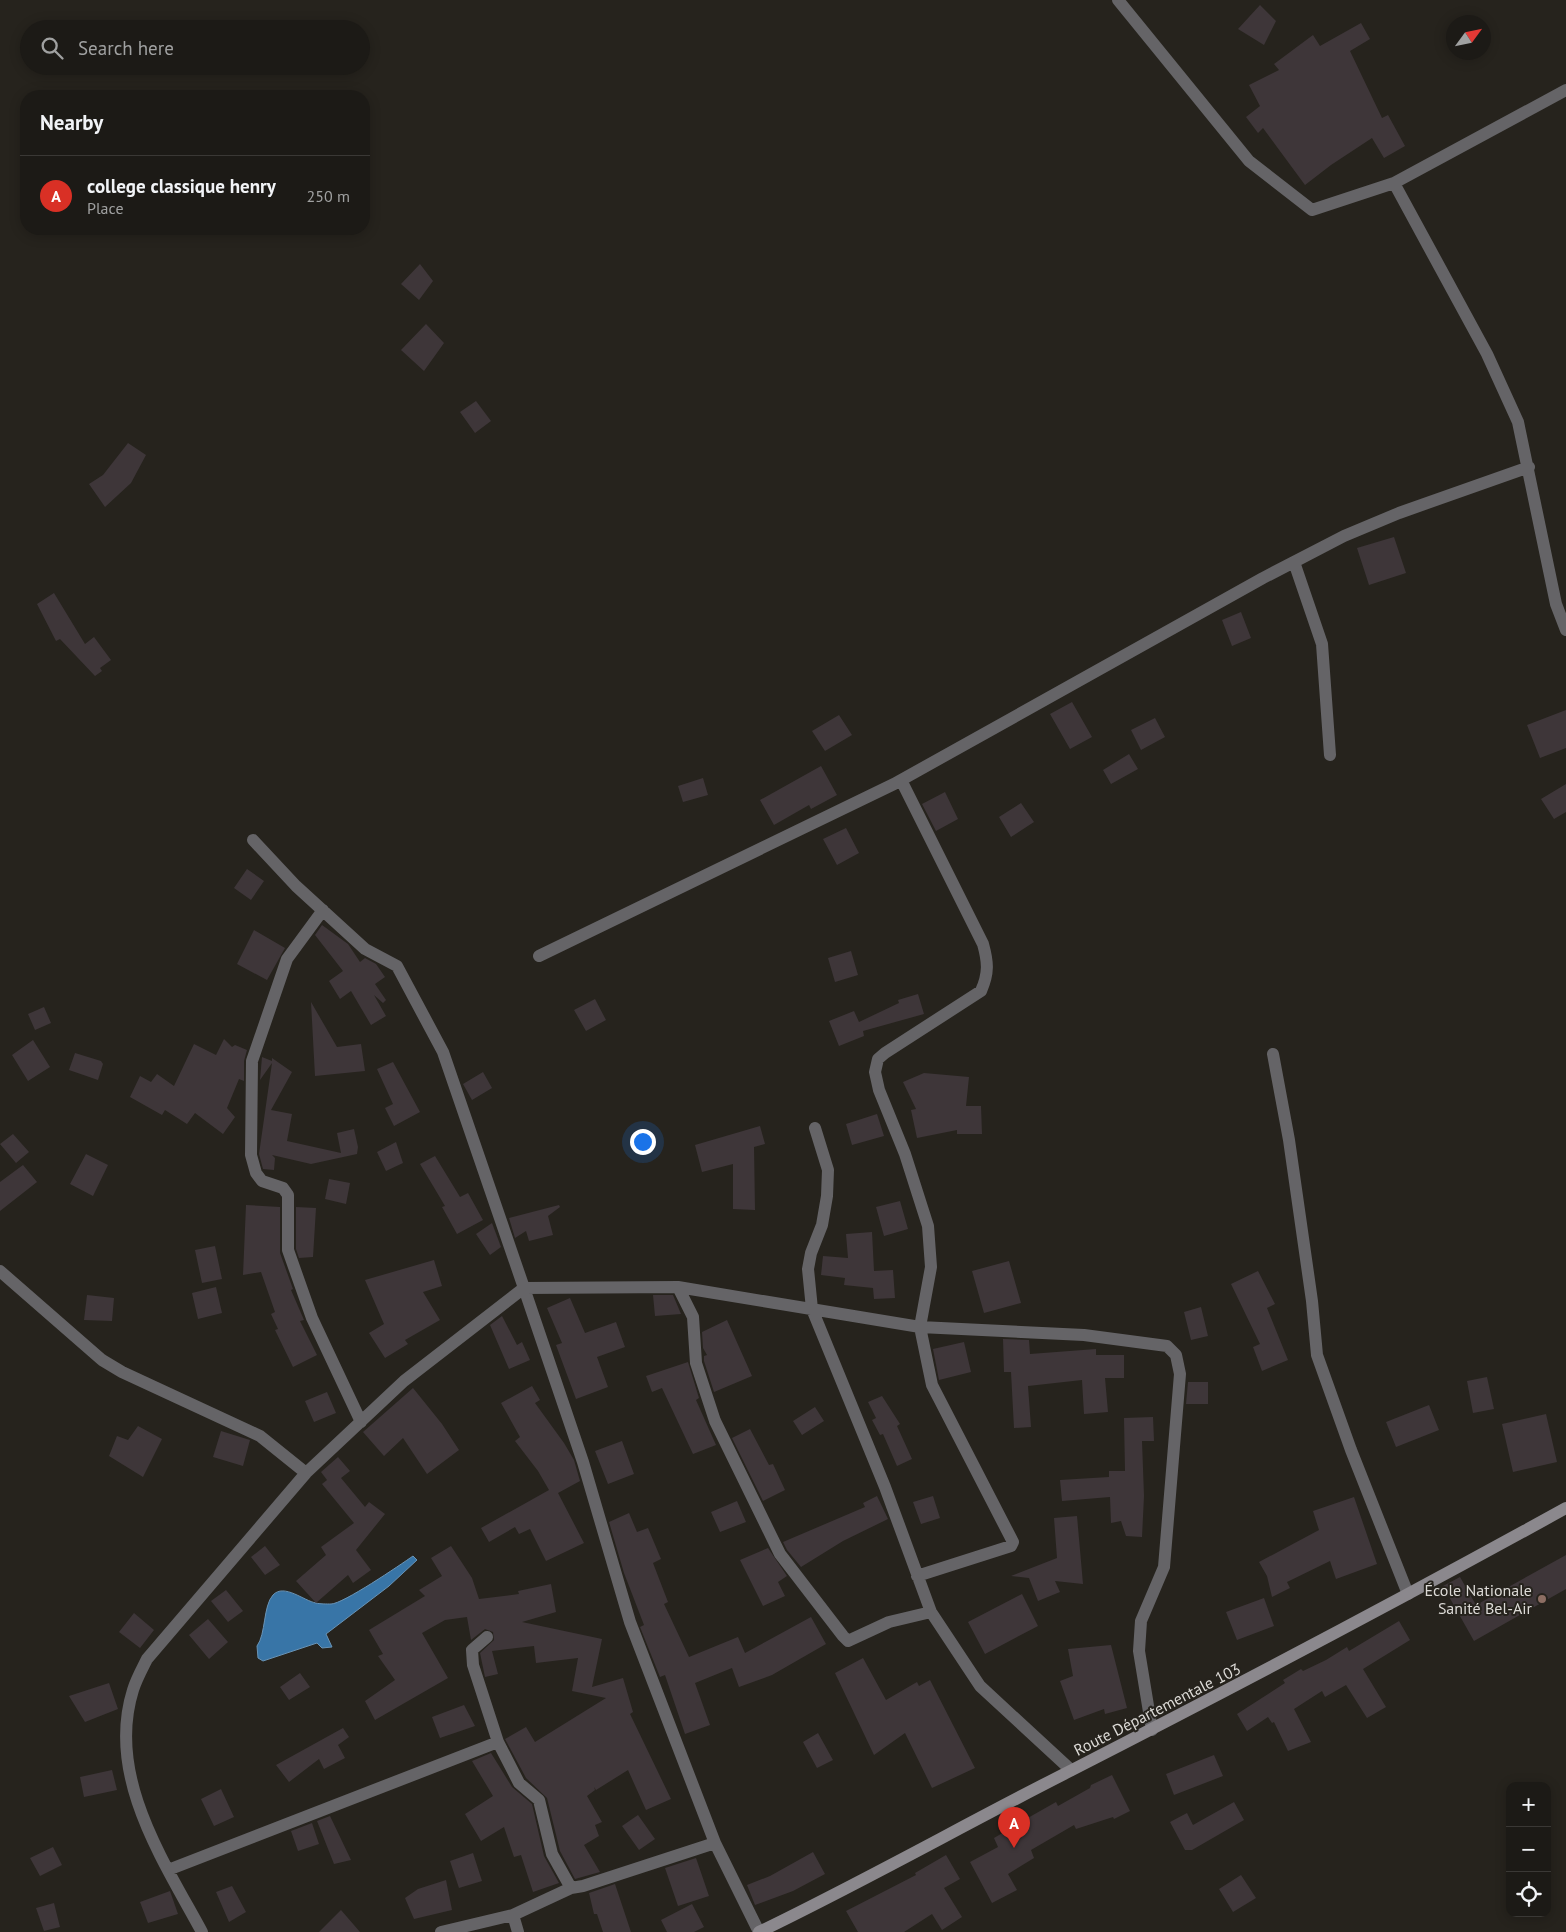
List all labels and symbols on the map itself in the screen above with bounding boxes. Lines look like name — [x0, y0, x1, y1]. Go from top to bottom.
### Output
north arrow — [1446, 15, 1491, 60]
your location — [630, 1129, 656, 1155]
place label: École Nationale Sanité Bel-Air — [1424, 1580, 1533, 1618]
marker: École Nationale Sanité Bel-Air — [1536, 1593, 1548, 1605]
street label: Route Départementale 103 — [1070, 1658, 1244, 1760]
pin: A — [998, 1807, 1030, 1848]

